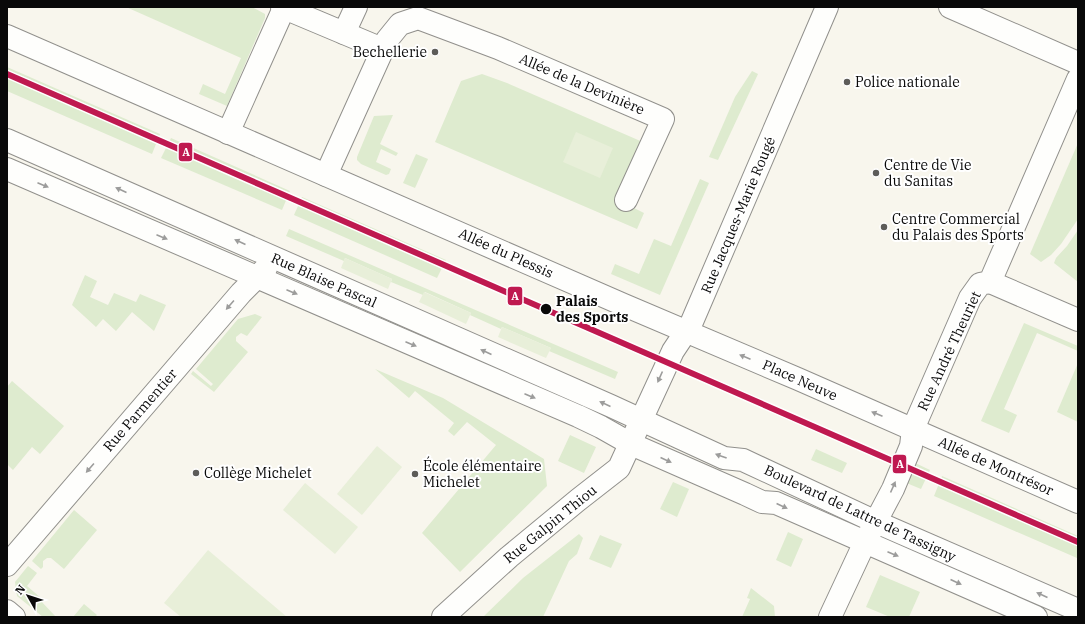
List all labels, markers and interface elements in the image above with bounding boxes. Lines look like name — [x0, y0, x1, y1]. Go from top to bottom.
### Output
place label: Bechellerie — [353, 43, 427, 61]
marker: Bechellerie — [430, 47, 440, 57]
street label: Allée de la Devinière — [517, 49, 647, 119]
place label: Police nationale — [855, 73, 960, 91]
marker: Police nationale — [842, 77, 852, 87]
street label: Rue Jacques-Marie Rougé — [697, 134, 779, 296]
line badge: A — [178, 142, 193, 162]
text: A — [182, 145, 190, 159]
place label: Centre de Vie du Sanitas — [884, 156, 972, 190]
marker: Centre de Vie du Sanitas — [871, 168, 881, 178]
one-way arrow — [37, 182, 48, 188]
one-way arrow — [116, 187, 127, 193]
place label: Centre Commercial du Palais des Sports — [892, 210, 1024, 244]
marker: Centre Commercial du Palais des Sports — [879, 222, 889, 232]
street label: Allée du Plessis — [456, 224, 556, 282]
one-way arrow — [157, 234, 169, 240]
one-way arrow — [235, 239, 246, 245]
street label: Rue Blaise Pascal — [268, 249, 380, 311]
line badge: A — [507, 286, 523, 306]
street label: Rue André Theuriet — [913, 288, 985, 414]
one-way arrow — [286, 289, 297, 295]
text: A — [511, 289, 519, 303]
place label: Palais des Sports — [556, 292, 628, 326]
one-way arrow — [225, 300, 234, 311]
marker: Palais des Sports — [539, 302, 553, 316]
one-way arrow — [406, 341, 417, 347]
one-way arrow — [480, 348, 492, 354]
one-way arrow — [739, 353, 751, 359]
street label: Place Neuve — [760, 355, 840, 405]
street label: Rue Parmentier — [99, 364, 181, 455]
one-way arrow — [657, 372, 663, 384]
one-way arrow — [525, 393, 537, 399]
one-way arrow — [600, 401, 611, 407]
one-way arrow — [872, 411, 883, 417]
street label: Allée de Montrésor — [936, 433, 1057, 500]
one-way arrow — [714, 453, 726, 459]
line badge: A — [892, 454, 907, 474]
place label: École élémentaire Michelet — [423, 456, 541, 491]
one-way arrow — [661, 457, 672, 463]
text: A — [896, 457, 904, 471]
street label: Boulevard de Lattre de Tassigny — [761, 461, 959, 566]
one-way arrow — [86, 462, 95, 473]
place label: Collège Michelet — [204, 464, 312, 482]
marker: Collège Michelet — [191, 468, 201, 478]
marker: École élémentaire Michelet — [410, 469, 420, 479]
street label: Rue Galpin Thiou — [500, 481, 601, 567]
one-way arrow — [891, 481, 897, 493]
one-way arrow — [776, 503, 788, 509]
one-way arrow — [887, 551, 898, 557]
north arrow — [8, 576, 48, 616]
one-way arrow — [950, 579, 962, 585]
text: N — [12, 582, 29, 597]
one-way arrow — [1036, 591, 1048, 597]

